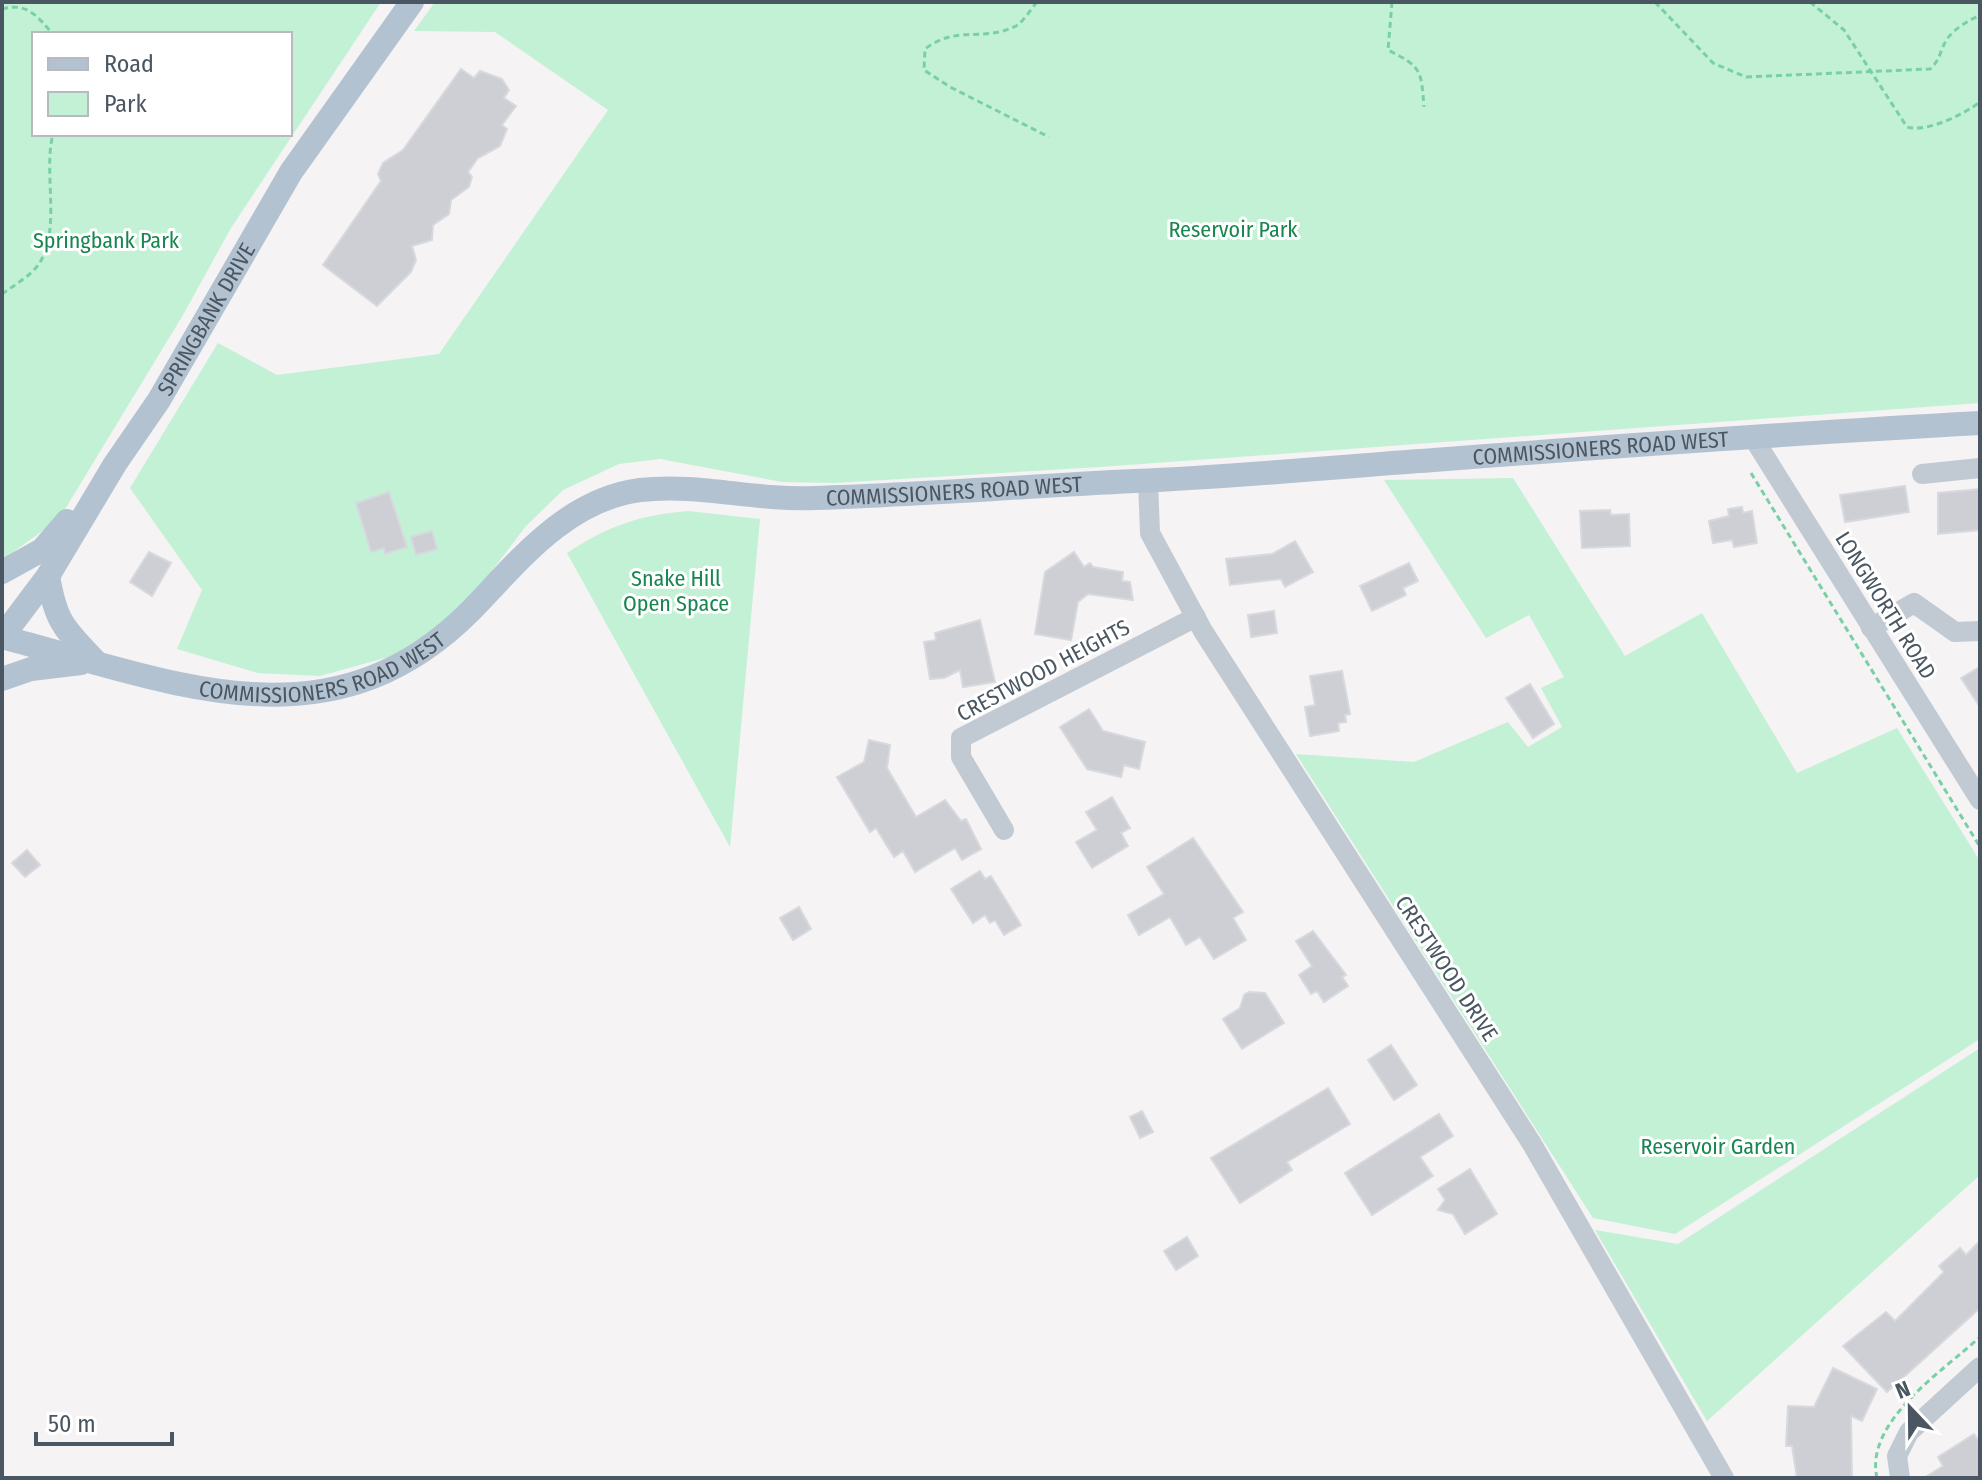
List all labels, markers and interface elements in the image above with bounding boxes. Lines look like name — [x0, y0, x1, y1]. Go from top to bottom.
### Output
legend — [32, 32, 292, 136]
text: Road — [104, 50, 154, 78]
text: Park — [104, 90, 147, 118]
park label: Reservoir Park — [1168, 216, 1298, 243]
park label: Springbank Park — [33, 227, 180, 254]
street label: SPRINGBANK DRIVE — [151, 238, 261, 401]
street label: COMMISSIONERS ROAD WEST — [1472, 426, 1730, 471]
street label: COMMISSIONERS ROAD WEST — [825, 471, 1084, 512]
street label: LONGWORTH ROAD — [1829, 527, 1942, 684]
park label: Snake Hill Open Space — [623, 565, 729, 617]
street label: CRESTWOOD HEIGHTS — [952, 613, 1134, 727]
street label: COMMISSIONERS ROAD WEST — [197, 626, 451, 709]
street label: CRESTWOOD DRIVE — [1390, 890, 1504, 1046]
park label: Reservoir Garden — [1641, 1133, 1795, 1160]
north arrow — [1870, 1368, 1950, 1448]
text: N — [1892, 1375, 1914, 1405]
scale bar — [36, 1396, 172, 1446]
text: 50 m — [48, 1410, 96, 1438]

